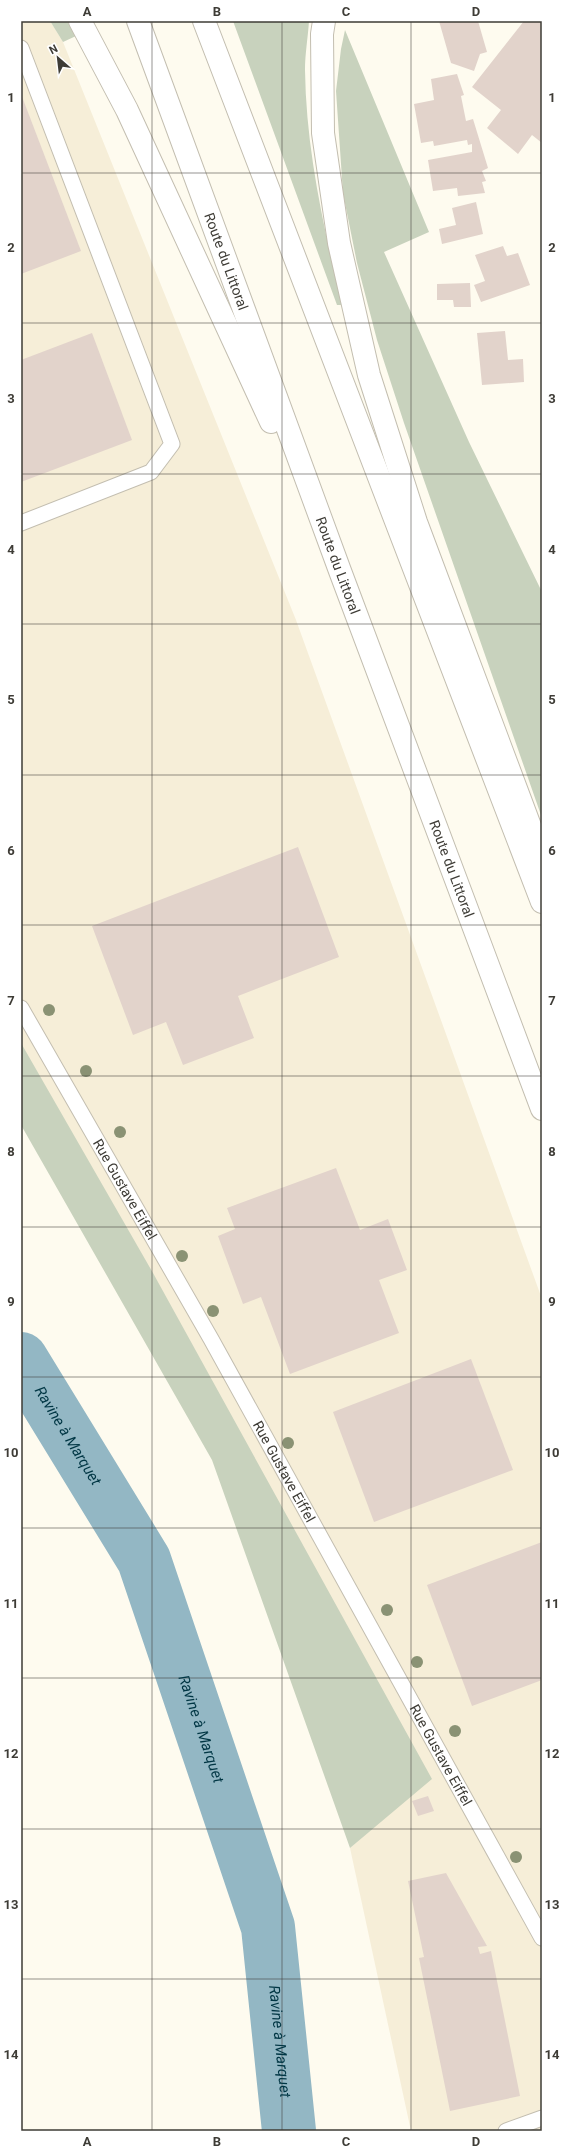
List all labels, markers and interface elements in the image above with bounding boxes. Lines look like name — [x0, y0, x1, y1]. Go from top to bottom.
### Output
text: A — [83, 4, 92, 19]
text: B — [213, 4, 221, 19]
text: C — [342, 4, 351, 19]
text: D — [472, 4, 480, 19]
north arrow — [38, 38, 78, 78]
text: N — [47, 42, 60, 57]
text: 1 — [7, 90, 15, 105]
text: 1 — [548, 90, 556, 105]
street label: Route du Littoral — [201, 210, 251, 312]
text: 2 — [7, 240, 15, 255]
text: 2 — [548, 240, 556, 255]
text: 3 — [7, 391, 15, 406]
text: 3 — [548, 391, 556, 406]
street label: Route du Littoral — [313, 515, 363, 616]
text: 4 — [7, 542, 15, 557]
text: 4 — [548, 542, 556, 557]
text: 5 — [7, 692, 15, 707]
text: 5 — [548, 692, 556, 707]
street label: Route du Littoral — [426, 818, 477, 920]
text: 6 — [7, 843, 15, 858]
text: 6 — [548, 843, 556, 858]
text: 7 — [7, 993, 15, 1008]
text: 7 — [548, 993, 556, 1008]
street label: Rue Gustave Eiffel — [90, 1136, 160, 1242]
text: 8 — [7, 1144, 15, 1159]
text: 8 — [548, 1144, 556, 1159]
text: 9 — [7, 1294, 15, 1309]
text: 9 — [548, 1294, 556, 1309]
water label: Ravine à Marquet — [31, 1383, 105, 1489]
street label: Rue Gustave Eiffel — [250, 1418, 319, 1525]
text: 10 — [4, 1445, 18, 1460]
text: 10 — [545, 1445, 559, 1460]
text: 11 — [4, 1596, 18, 1611]
text: 11 — [545, 1596, 559, 1611]
water label: Ravine à Marquet — [175, 1673, 228, 1785]
street label: Rue Gustave Eiffel — [406, 1702, 475, 1809]
text: 12 — [4, 1746, 18, 1761]
text: 12 — [545, 1746, 559, 1761]
text: 13 — [4, 1897, 18, 1912]
text: 13 — [545, 1897, 559, 1912]
water label: Ravine à Marquet — [265, 1984, 295, 2099]
text: 14 — [4, 2047, 19, 2062]
text: 14 — [545, 2047, 560, 2062]
text: A — [83, 2134, 92, 2149]
text: B — [213, 2134, 221, 2149]
text: C — [342, 2134, 351, 2149]
text: D — [472, 2134, 480, 2149]

